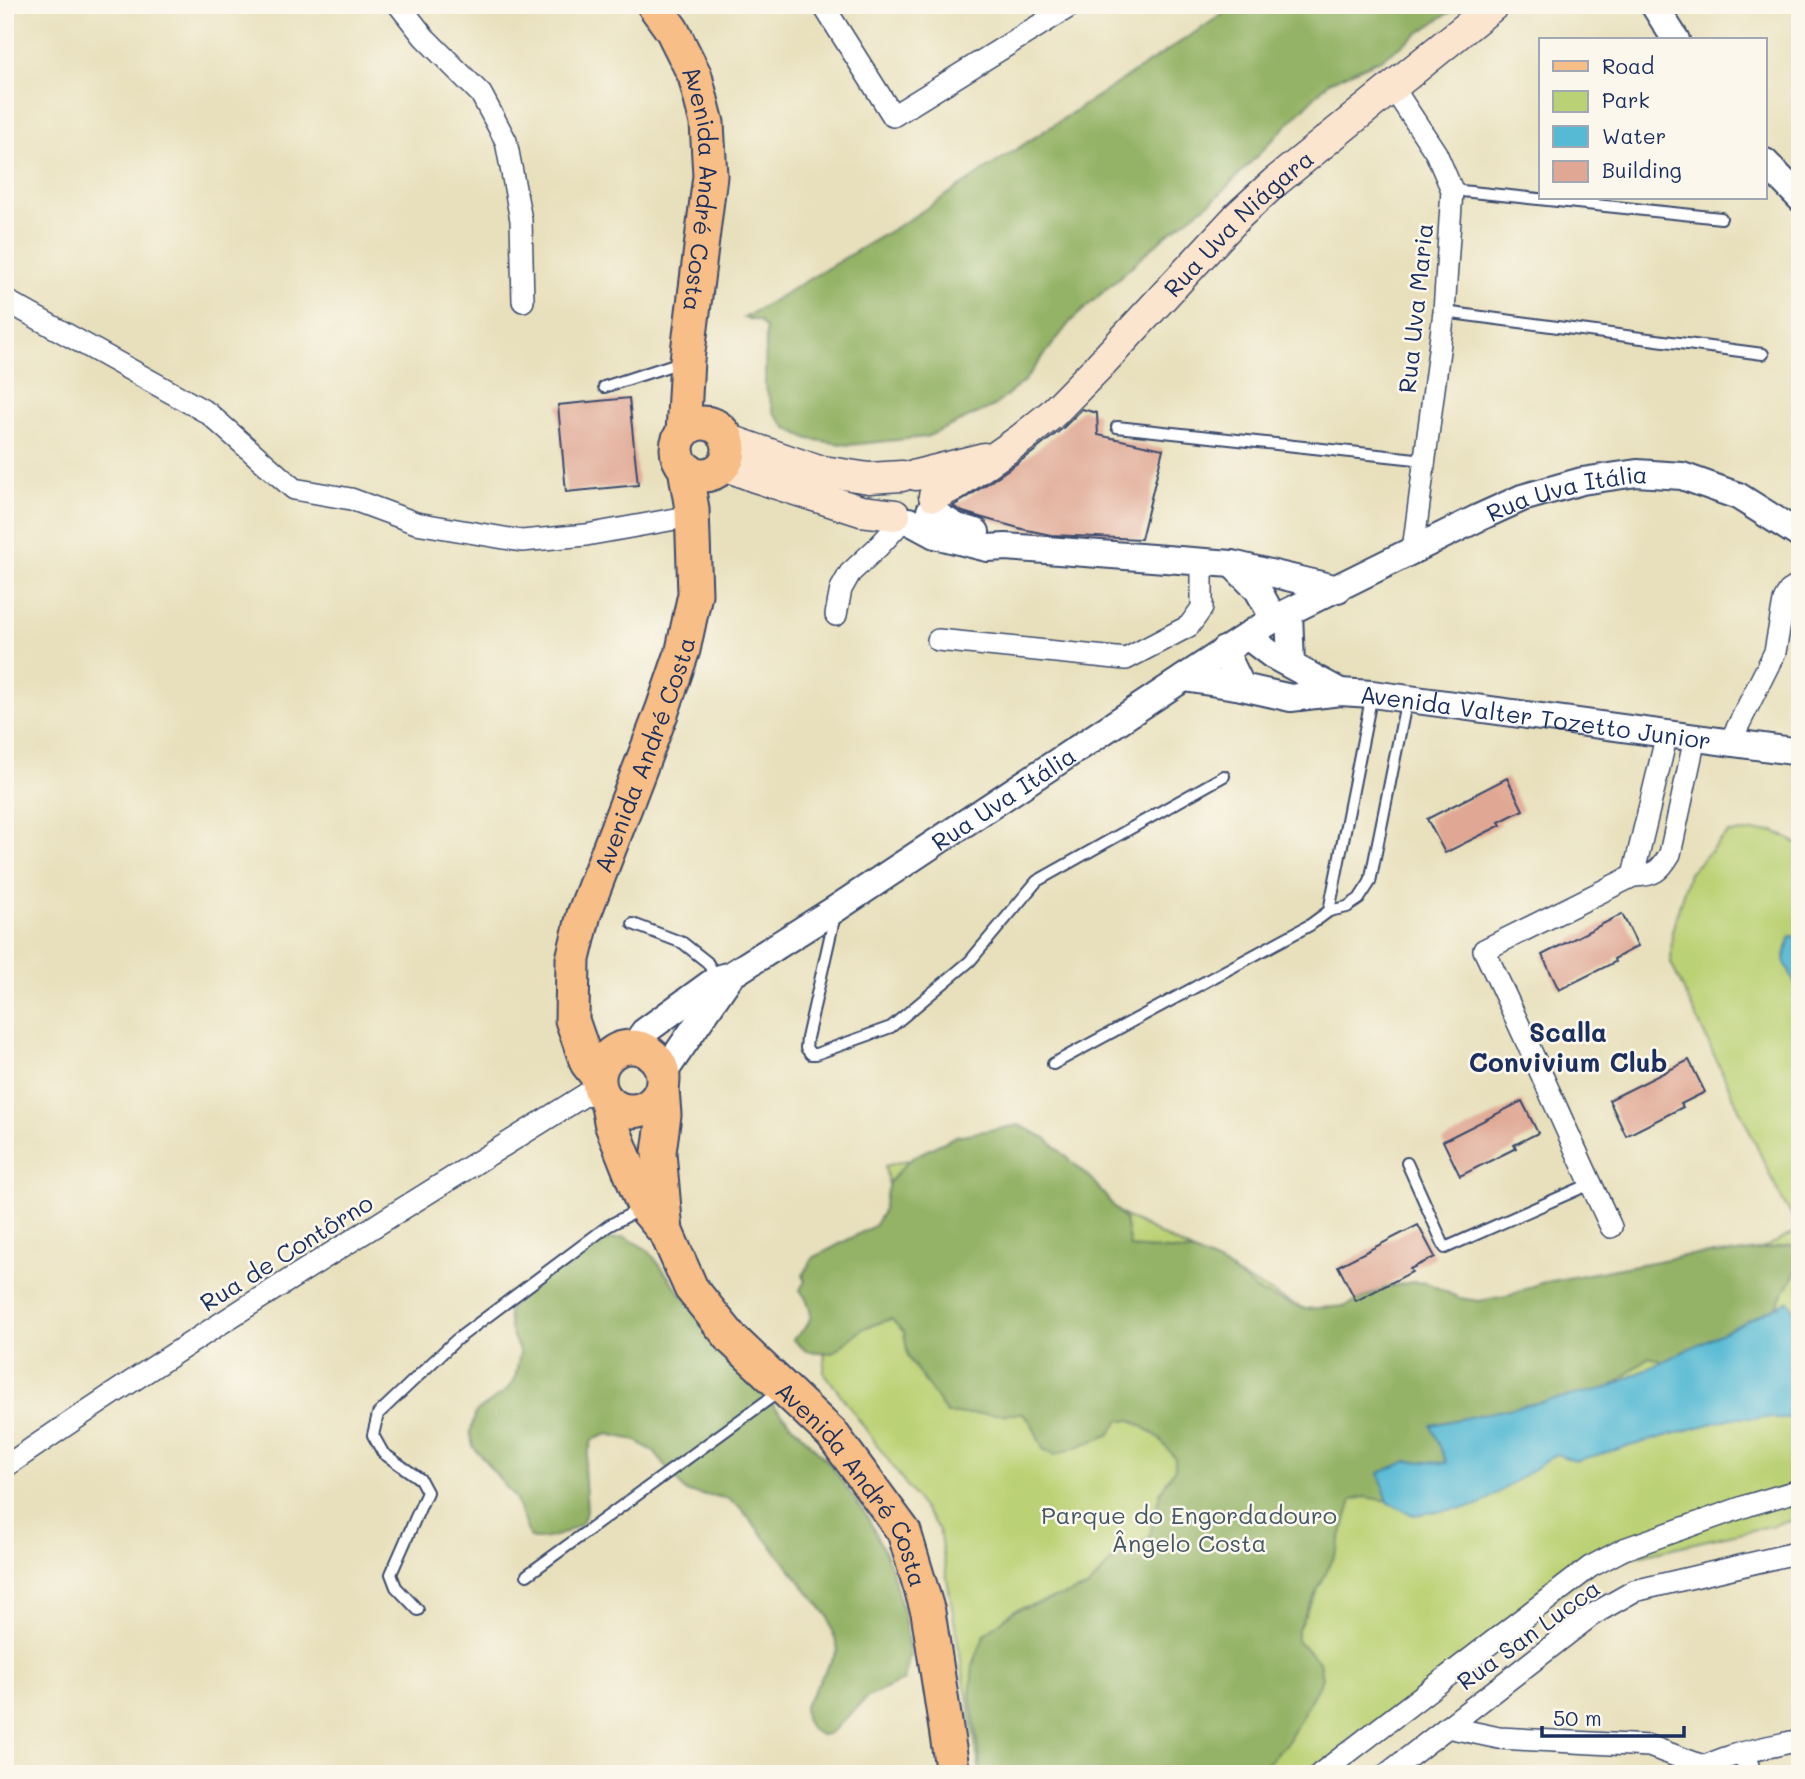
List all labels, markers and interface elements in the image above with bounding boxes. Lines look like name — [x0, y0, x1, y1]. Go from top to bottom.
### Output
legend — [1539, 38, 1766, 200]
text: Road — [1602, 52, 1654, 79]
street label: Avenida André Costa — [676, 60, 726, 313]
text: Park — [1602, 86, 1650, 113]
text: Water — [1602, 122, 1666, 149]
street label: Rua Uva Niágara — [1156, 142, 1319, 303]
text: Building — [1602, 156, 1682, 183]
street label: Rua Uva Maria — [1391, 221, 1439, 395]
street label: Rua Uva Itália — [1481, 457, 1649, 528]
street label: Avenida André Costa — [586, 634, 701, 877]
street label: Avenida Valter Tozetto Junior — [1359, 678, 1713, 755]
street label: Rua Uva Itália — [925, 739, 1081, 857]
district label: Scalla Convivium Club — [1469, 1015, 1667, 1079]
street label: Rua de Contôrno — [194, 1186, 378, 1318]
street label: Avenida André Costa — [770, 1374, 935, 1590]
park label: Parque do Engordadouro Ângelo Costa — [1041, 1499, 1337, 1558]
street label: Rua San Lucca — [1450, 1572, 1606, 1696]
scale bar — [1542, 1695, 1684, 1739]
text: 50 m — [1553, 1704, 1602, 1731]

